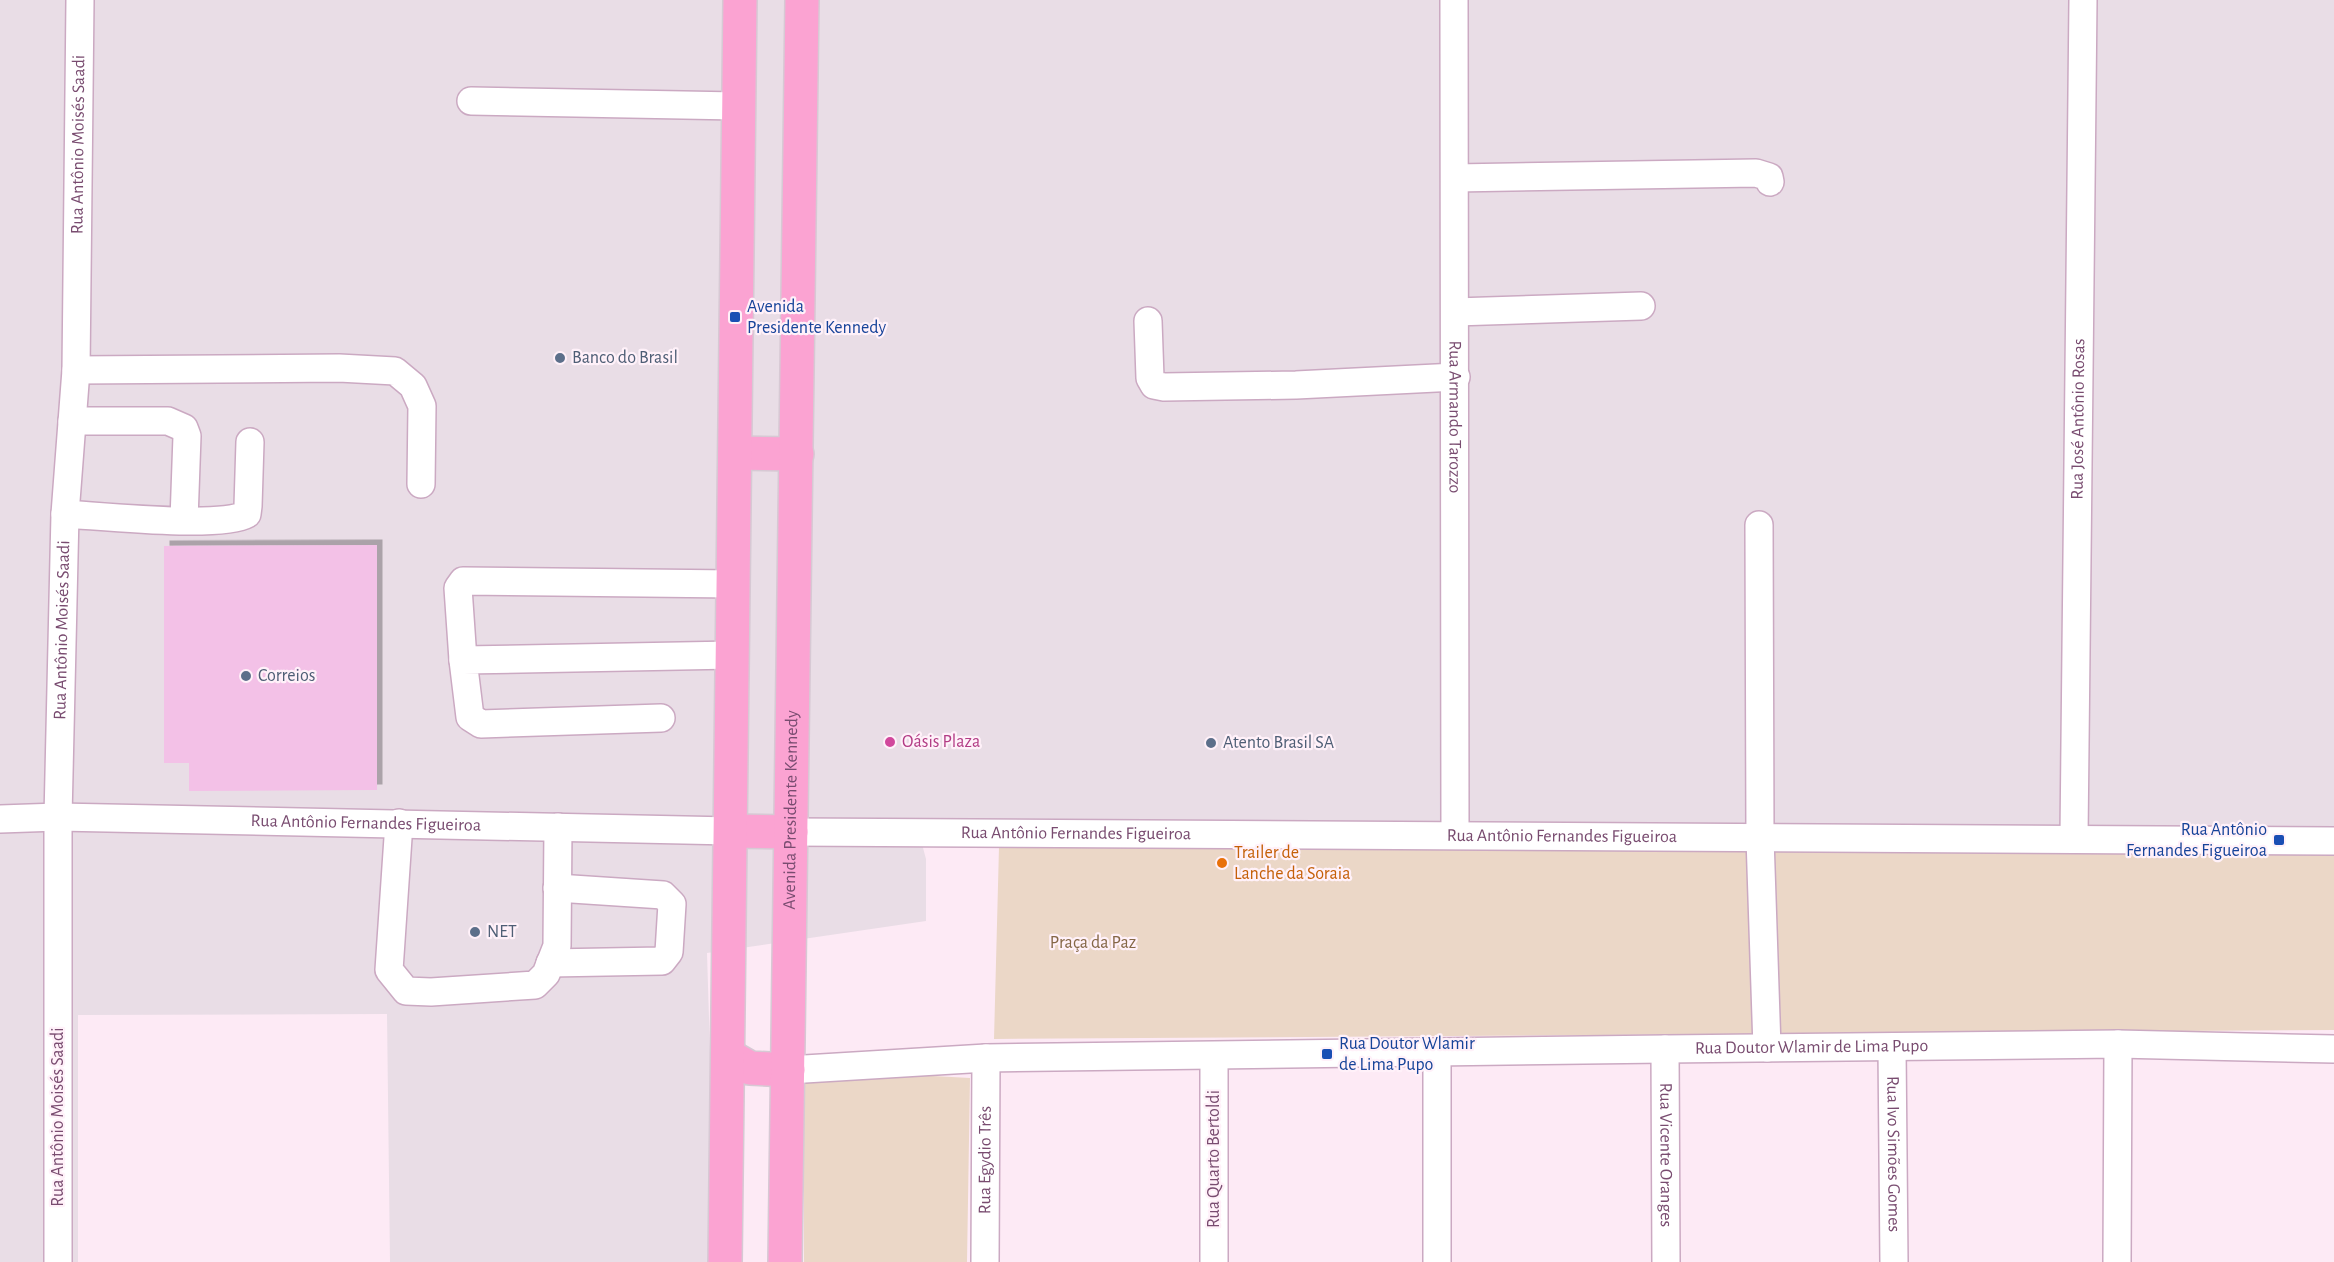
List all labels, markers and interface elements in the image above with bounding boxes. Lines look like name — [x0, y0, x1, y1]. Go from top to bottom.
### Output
street label: Rua Antônio Moisés Saadi — [68, 55, 88, 234]
place label: Avenida Presidente Kennedy — [747, 298, 887, 337]
marker: Avenida Presidente Kennedy — [728, 310, 742, 324]
street label: Rua José Antônio Rosas — [2069, 338, 2088, 500]
street label: Rua Armando Tarozzo — [1445, 341, 1464, 494]
place label: Banco do Brasil — [572, 349, 678, 367]
marker: Banco do Brasil — [553, 351, 567, 365]
street label: Rua Antônio Moisés Saadi — [51, 540, 73, 720]
place label: Correios — [258, 667, 315, 685]
marker: Correios — [239, 669, 253, 683]
street label: Avenida Presidente Kennedy — [781, 710, 801, 910]
place label: Oásis Plaza — [902, 733, 980, 751]
place label: Atento Brasil SA — [1223, 734, 1335, 752]
marker: Oásis Plaza — [883, 735, 897, 749]
marker: Atento Brasil SA — [1204, 736, 1218, 750]
street label: Rua Antônio Fernandes Figueiroa — [251, 812, 481, 835]
place label: Rua Antônio Fernandes Figueiroa — [2126, 821, 2267, 860]
street label: Rua Antônio Fernandes Figueiroa — [961, 824, 1191, 843]
street label: Rua Antônio Fernandes Figueiroa — [1447, 827, 1677, 846]
marker: Rua Antônio Fernandes Figueiroa — [2272, 833, 2286, 847]
place label: Trailer de Lanche da Soraia — [1234, 844, 1351, 883]
marker: Trailer de Lanche da Soraia — [1215, 856, 1229, 870]
place label: NET — [487, 923, 517, 941]
marker: NET — [468, 925, 482, 939]
park label: Praça da Paz — [1050, 934, 1136, 952]
street label: Rua Antônio Moisés Saadi — [49, 1027, 67, 1207]
place label: Rua Doutor Wlamir de Lima Pupo — [1339, 1035, 1475, 1074]
street label: Rua Doutor Wlamir de Lima Pupo — [1695, 1037, 1929, 1058]
marker: Rua Doutor Wlamir de Lima Pupo — [1320, 1047, 1334, 1061]
street label: Rua Ivo Simões Gomes — [1883, 1076, 1903, 1232]
street label: Rua Vicente Oranges — [1656, 1083, 1675, 1227]
street label: Rua Quarto Bertoldi — [1205, 1090, 1223, 1228]
street label: Rua Egydio Três — [976, 1106, 995, 1214]

